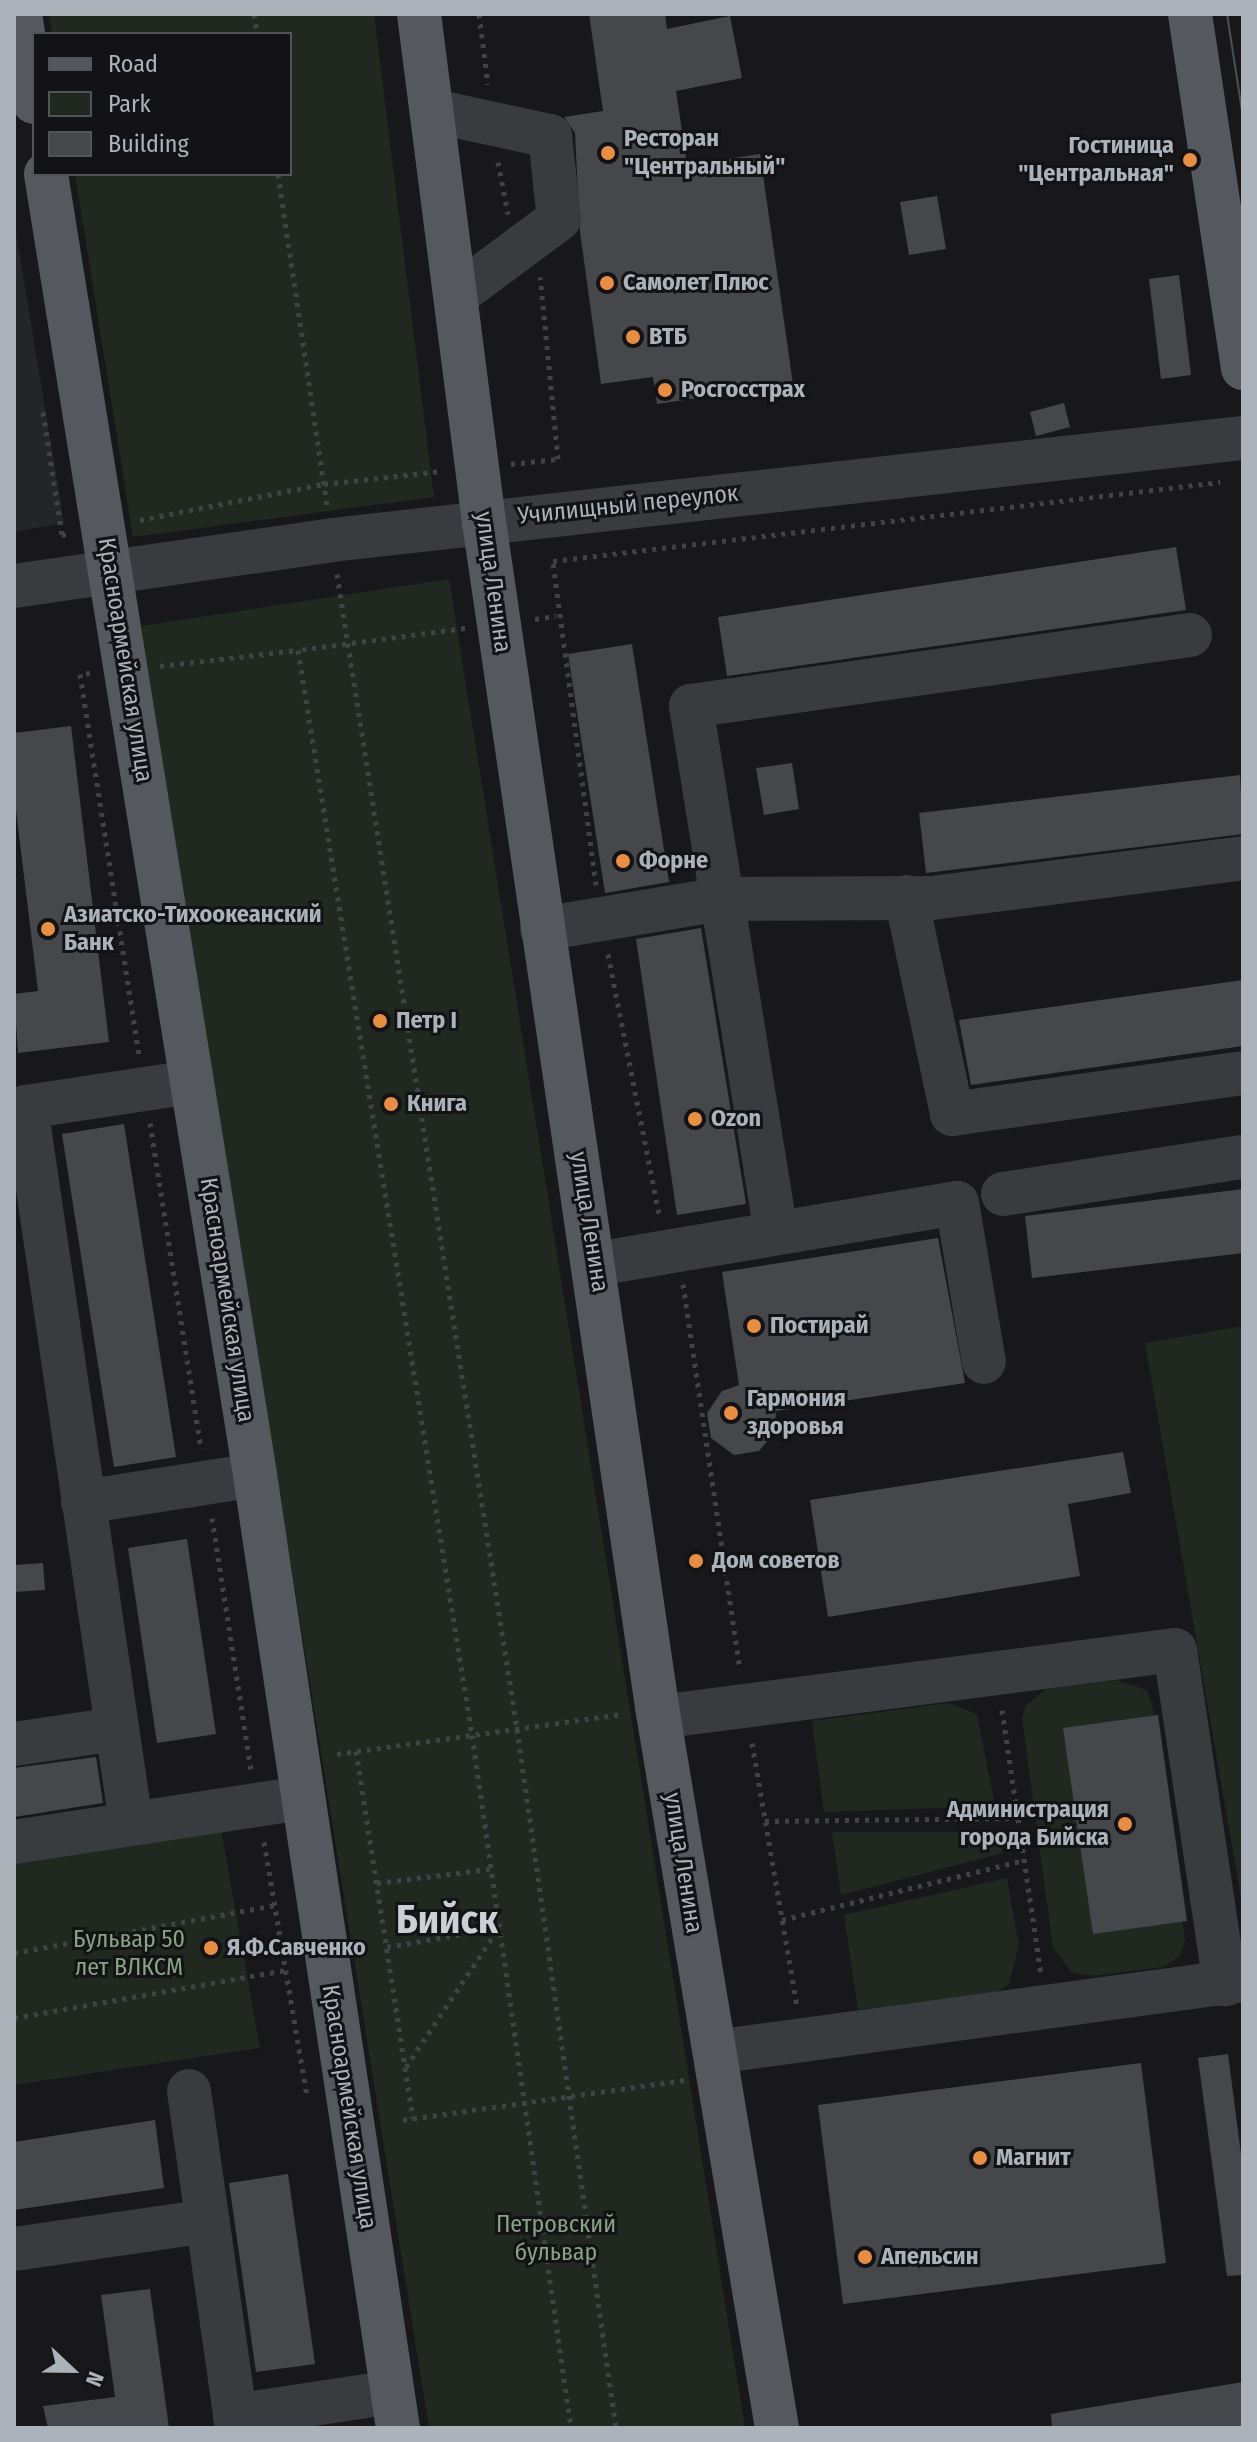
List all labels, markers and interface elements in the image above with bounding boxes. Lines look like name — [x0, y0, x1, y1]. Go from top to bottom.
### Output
legend — [32, 32, 292, 176]
text: Road — [108, 50, 158, 78]
text: Park — [108, 90, 151, 118]
place label: Ресторан "Центральный" — [624, 125, 785, 181]
text: Building — [108, 130, 189, 158]
place label: Гостиница "Центральная" — [1018, 132, 1174, 188]
marker: Ресторан "Центральный" — [599, 144, 617, 162]
marker: Гостиница "Центральная" — [1181, 151, 1199, 169]
place label: Самолет Плюс — [623, 269, 769, 297]
marker: Самолет Плюс — [598, 274, 616, 292]
place label: ВТБ — [649, 323, 687, 351]
marker: ВТБ — [624, 328, 642, 346]
place label: Росгосстрах — [681, 376, 805, 404]
marker: Росгосстрах — [656, 381, 674, 399]
street label: Училищный переулок — [516, 479, 740, 531]
street label: улица Ленина — [469, 510, 517, 654]
street label: Красноармейская улица — [91, 536, 159, 784]
place label: Форне — [639, 847, 708, 875]
marker: Форне — [614, 852, 632, 870]
place label: Азиатско-Тихоокеанский Банк — [64, 901, 322, 957]
marker: Азиатско-Тихоокеанский Банк — [39, 920, 57, 938]
place label: Петр I — [396, 1007, 457, 1035]
marker: Петр I — [371, 1012, 389, 1030]
place label: Книга — [407, 1090, 467, 1118]
marker: Книга — [382, 1095, 400, 1113]
place label: Ozon — [711, 1105, 761, 1133]
marker: Ozon — [686, 1110, 704, 1128]
street label: улица Ленина — [564, 1150, 614, 1294]
street label: Красноармейская улица — [193, 1176, 261, 1424]
place label: Постирай — [770, 1312, 868, 1340]
marker: Постирай — [745, 1317, 763, 1335]
place label: Гармония здоровья — [747, 1385, 846, 1441]
marker: Гармония здоровья — [722, 1404, 740, 1422]
place label: Дом советов — [712, 1547, 840, 1575]
marker: Дом советов — [687, 1552, 705, 1570]
street label: улица Ленина — [658, 1791, 708, 1935]
place label: Администрация города Бийска — [947, 1796, 1109, 1852]
marker: Администрация города Бийска — [1116, 1815, 1134, 1833]
district label: Бийск — [396, 1896, 498, 1944]
park label: Бульвар 50 лет ВЛКСМ — [73, 1926, 185, 1982]
place label: Я.Ф.Савченко — [227, 1934, 366, 1962]
marker: Я.Ф.Савченко — [202, 1939, 220, 1957]
street label: Красноармейская улица — [315, 1983, 383, 2231]
place label: Магнит — [996, 2144, 1071, 2172]
marker: Магнит — [971, 2149, 989, 2167]
park label: Петровский бульвар — [496, 2211, 616, 2267]
place label: Апельсин — [881, 2243, 978, 2271]
marker: Апельсин — [856, 2248, 874, 2266]
north arrow — [32, 2330, 112, 2410]
text: N — [80, 2368, 110, 2390]

